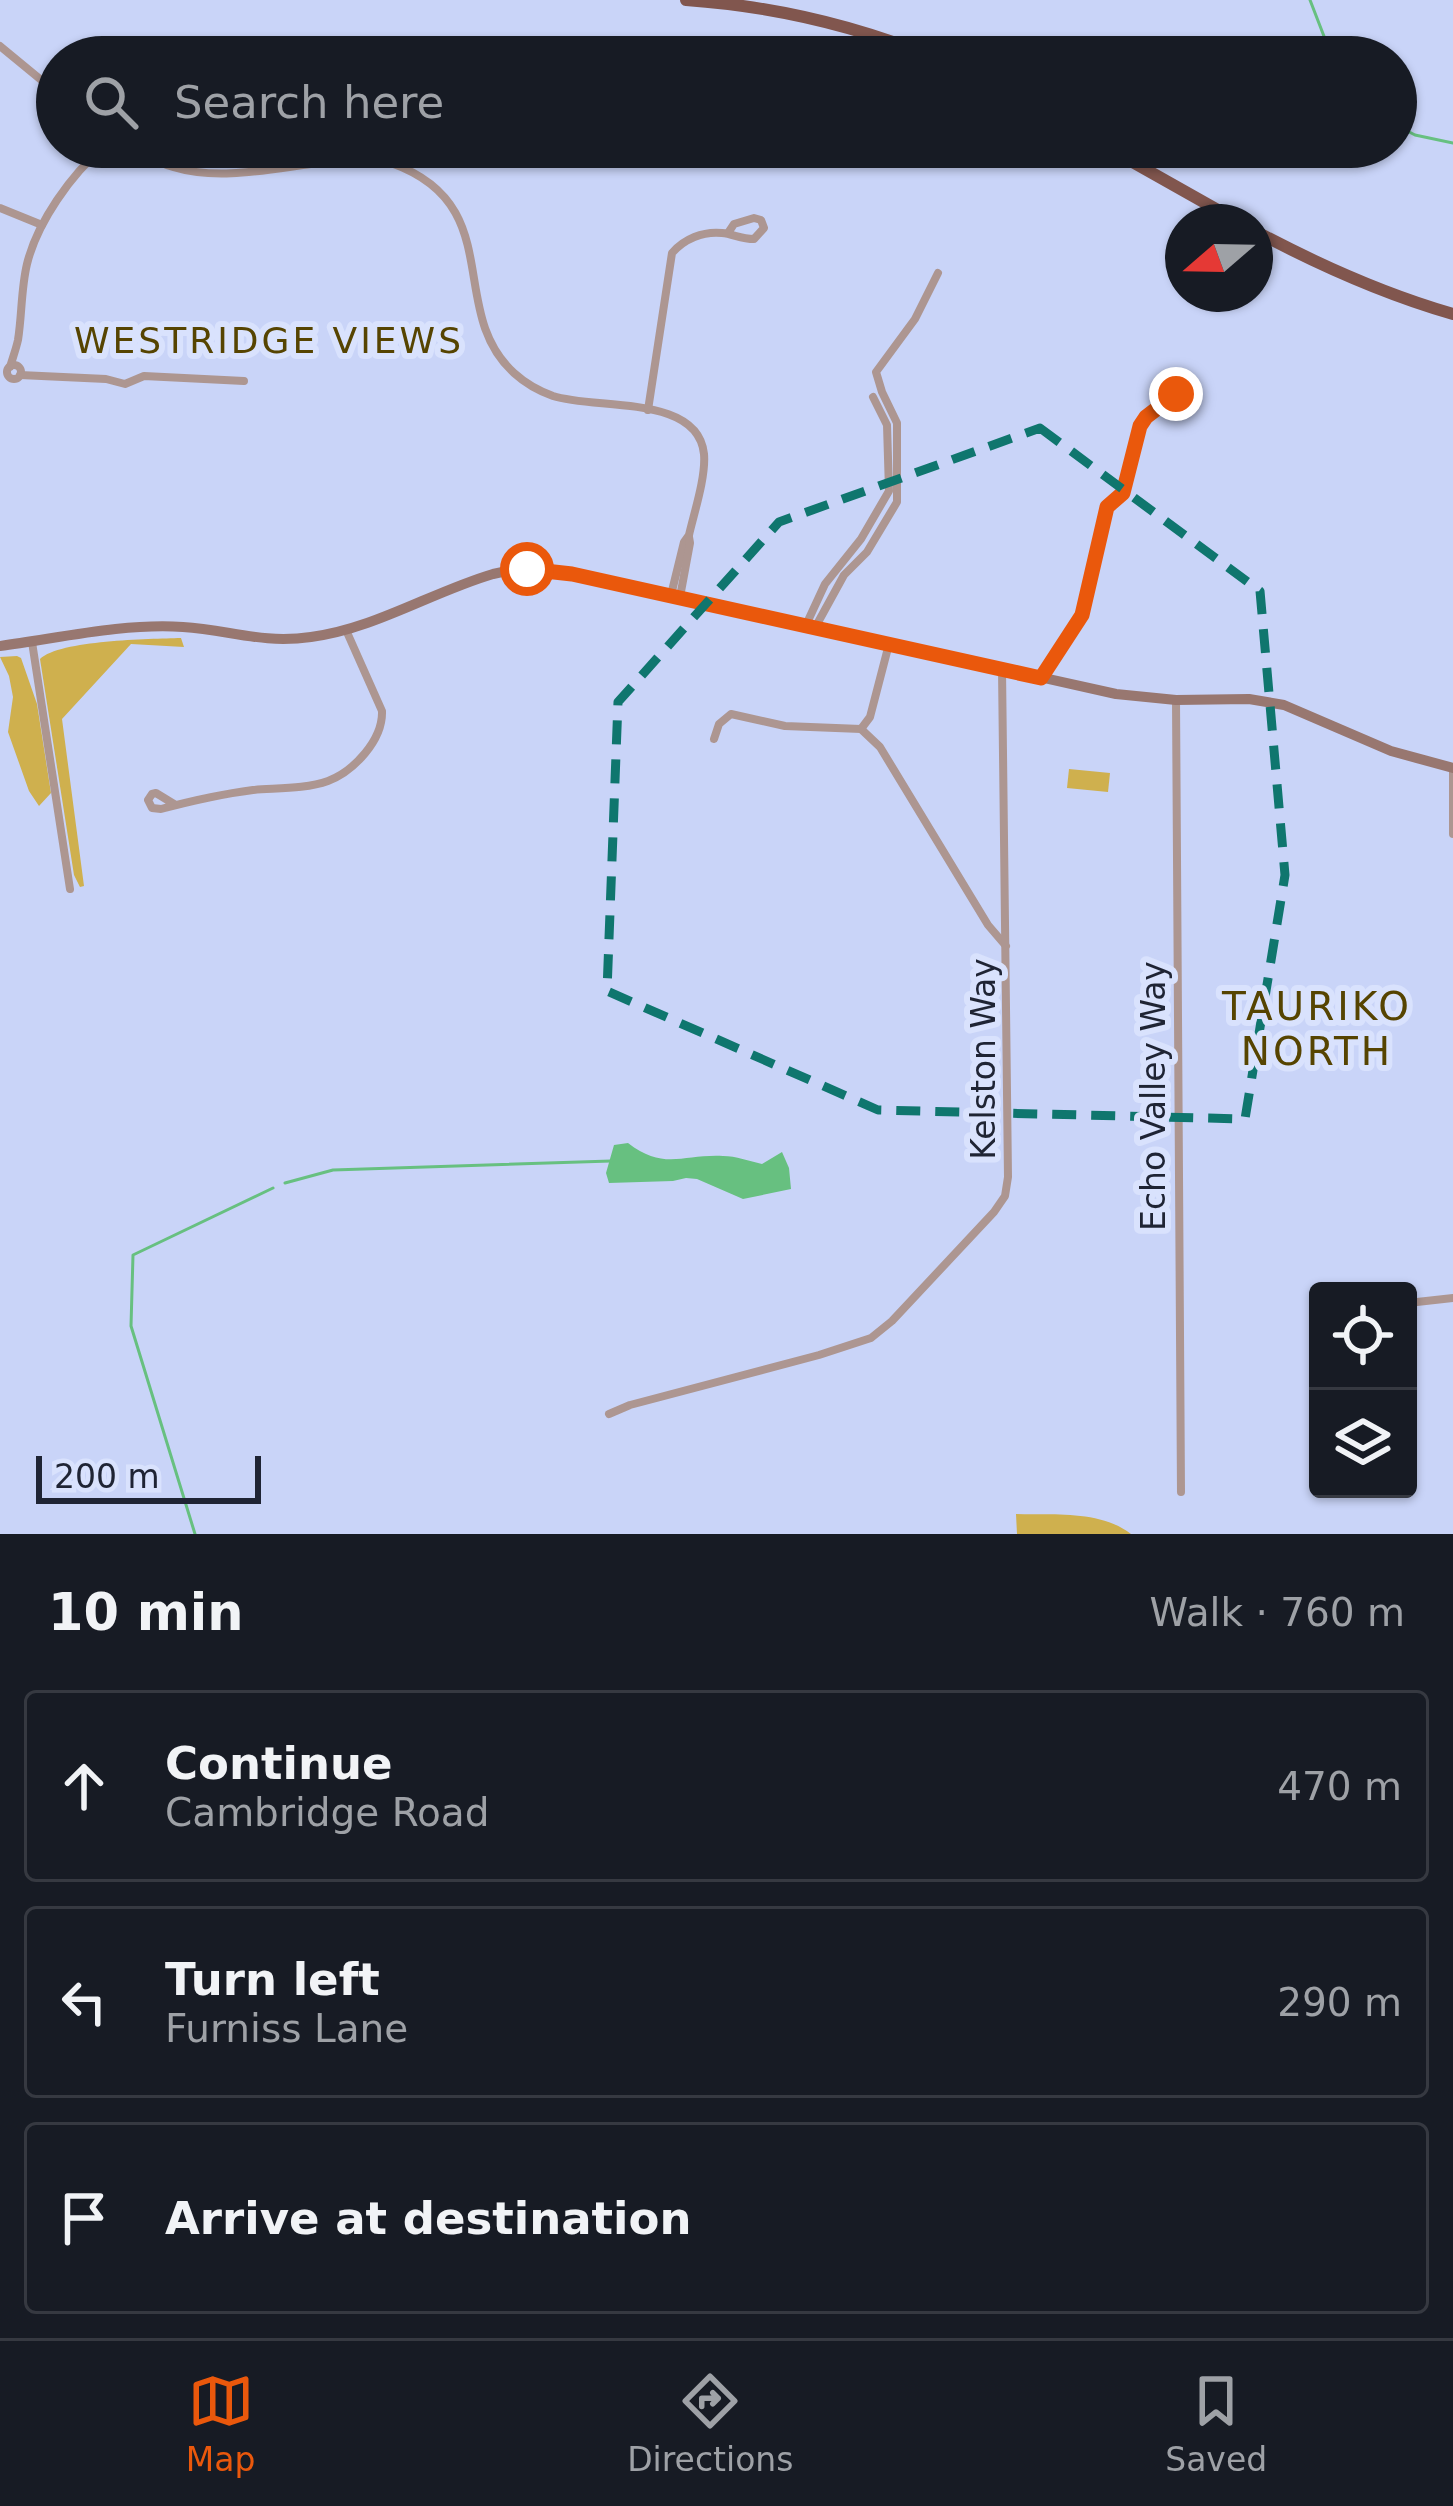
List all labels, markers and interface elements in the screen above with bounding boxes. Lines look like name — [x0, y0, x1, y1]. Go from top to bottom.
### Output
search box — [36, 36, 1417, 168]
icon: search — [78, 69, 144, 135]
text: Search here — [174, 76, 444, 129]
north arrow — [1165, 204, 1273, 312]
district label: WESTRIDGE VIEWS — [74, 320, 464, 361]
route end — [1149, 367, 1203, 421]
route start — [500, 542, 554, 596]
street label: Kelston Way — [964, 958, 1003, 1160]
street label: Echo Valley Way — [1134, 961, 1173, 1231]
district label: TAURIKO NORTH — [1221, 984, 1412, 1074]
map controls — [1309, 1282, 1417, 1498]
button: locate — [1309, 1282, 1417, 1390]
button: layers — [1309, 1390, 1417, 1498]
scale bar — [36, 1450, 261, 1503]
text: 200 m — [54, 1457, 160, 1496]
text: 10 min — [48, 1583, 244, 1642]
text: Walk · 760 m — [1150, 1590, 1405, 1635]
text: Continue — [165, 1737, 393, 1790]
icon: ahead — [51, 1753, 117, 1819]
text: 470 m — [1277, 1764, 1402, 1809]
text: Cambridge Road — [165, 1790, 490, 1835]
text: Turn left — [165, 1953, 380, 2006]
icon: left — [51, 1969, 117, 2035]
text: 290 m — [1277, 1980, 1402, 2025]
text: Furniss Lane — [165, 2006, 408, 2051]
icon: arrive — [51, 2185, 117, 2251]
text: Arrive at destination — [165, 2192, 691, 2245]
tab: Map — [186, 2368, 256, 2479]
tab: Directions — [627, 2368, 793, 2479]
tab: Saved — [1165, 2368, 1267, 2479]

